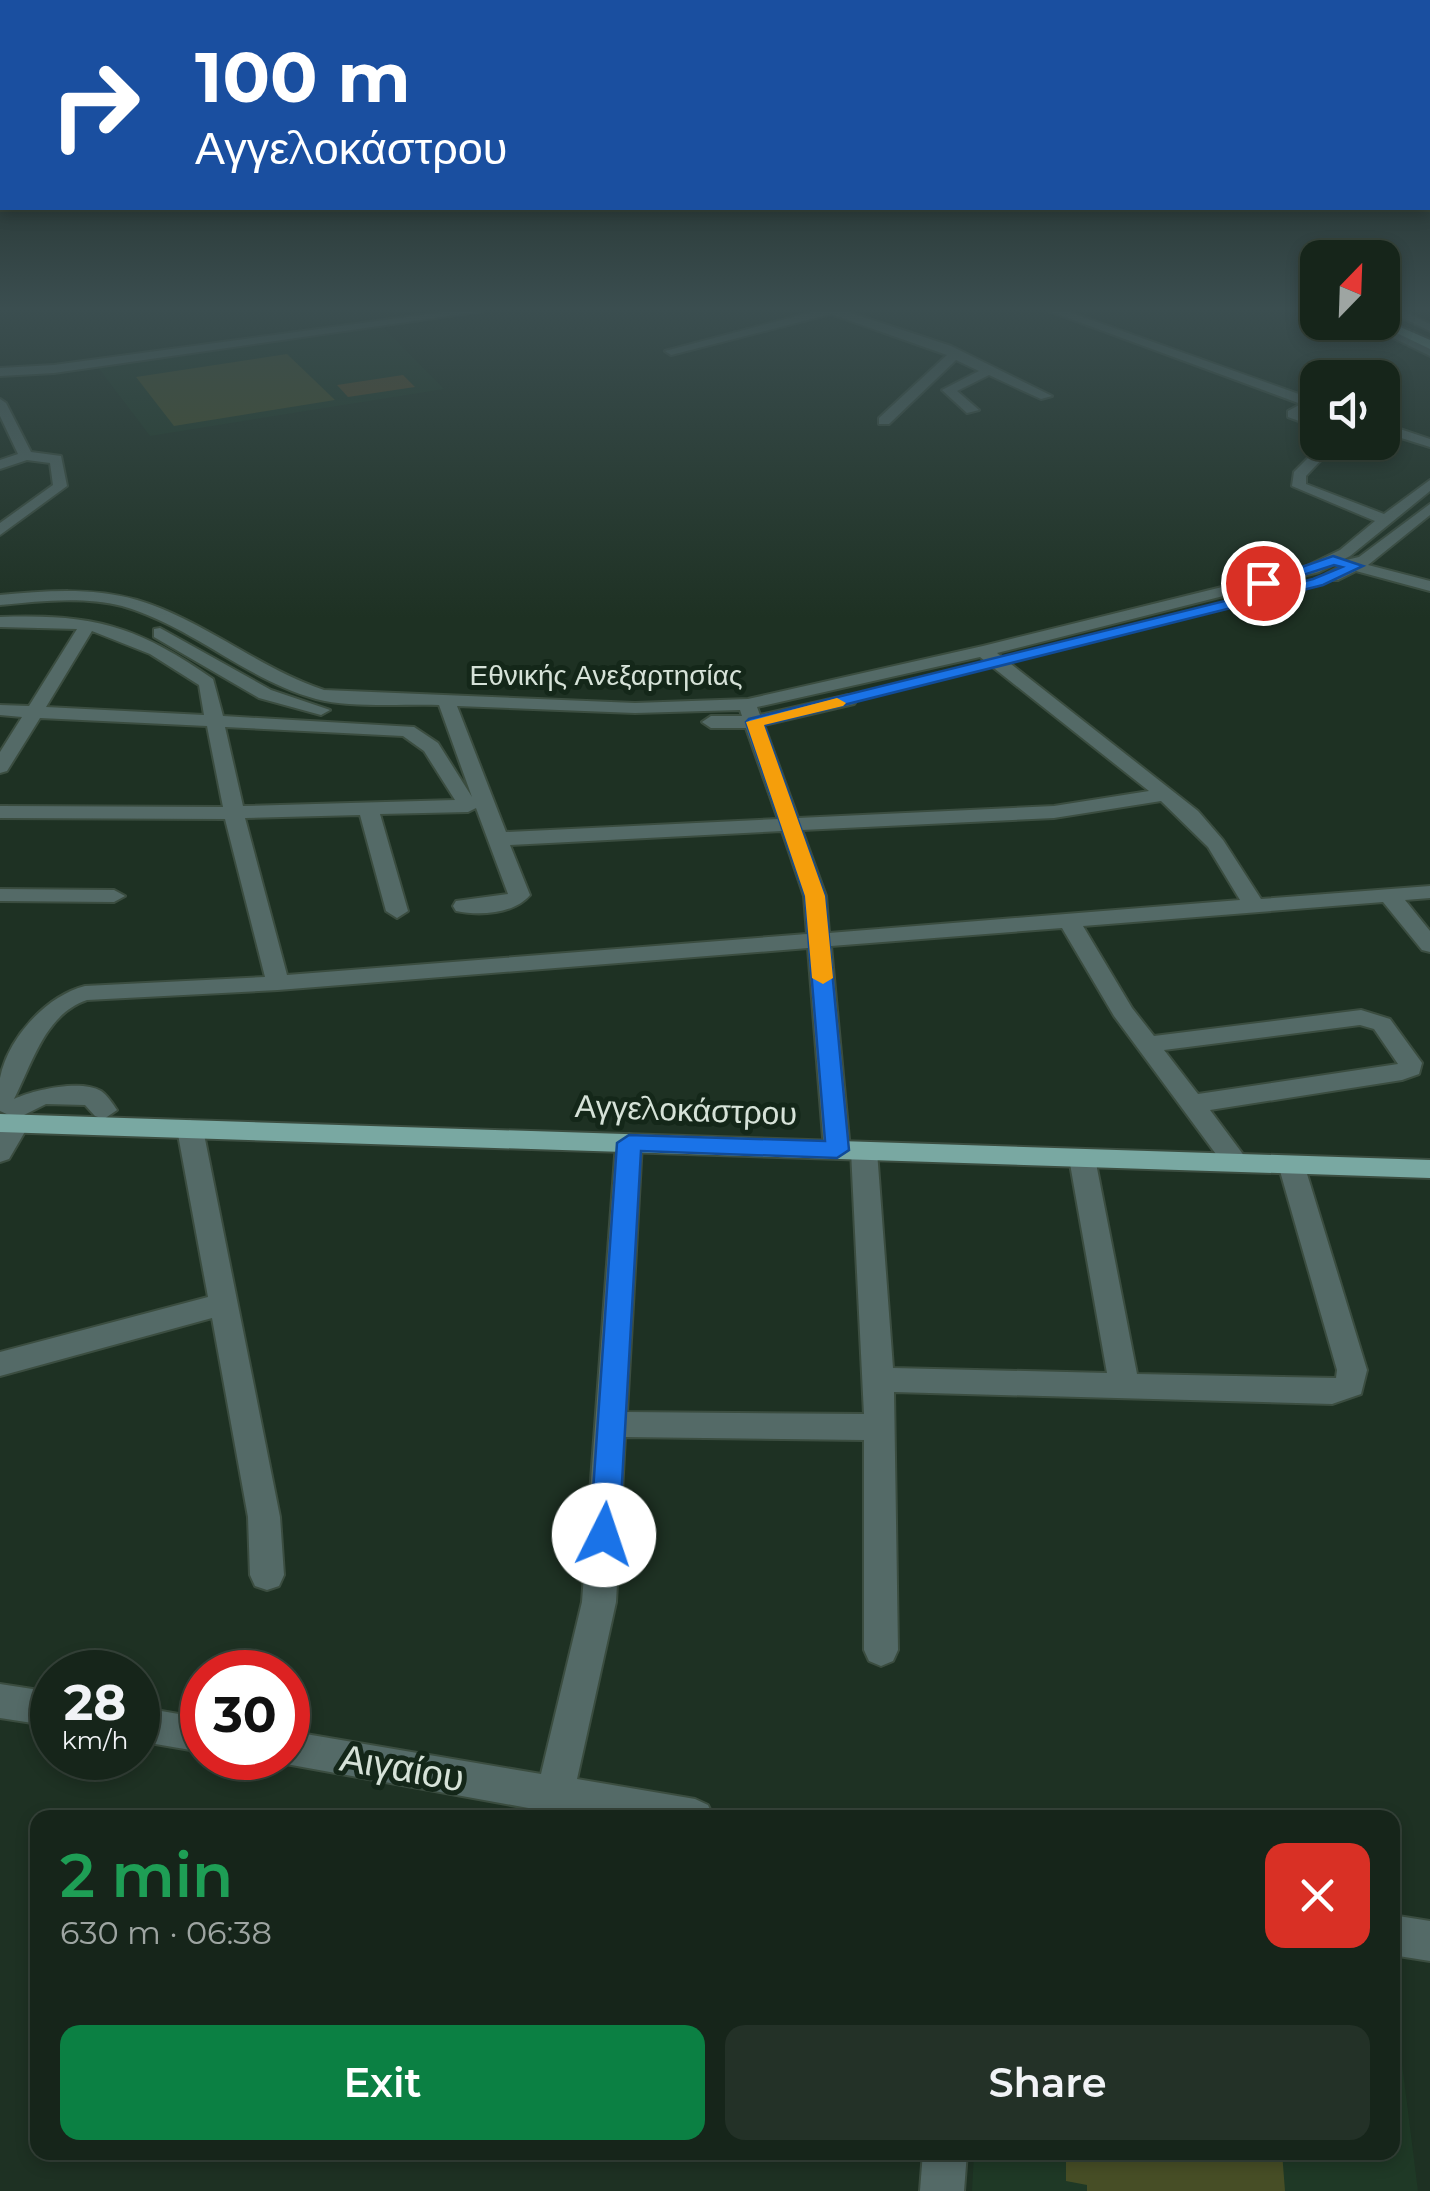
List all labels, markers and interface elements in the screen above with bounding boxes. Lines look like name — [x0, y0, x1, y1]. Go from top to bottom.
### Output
text: 100 m — [195, 34, 411, 120]
icon: right — [30, 40, 160, 170]
text: Αγγελοκάστρου — [195, 120, 507, 175]
north arrow — [1300, 240, 1400, 340]
map controls — [1300, 240, 1400, 460]
button: sound — [1300, 360, 1400, 460]
pin — [1221, 541, 1306, 626]
icon: arrive — [1236, 556, 1291, 611]
street label: Εθνικής Ανεξαρτησίας — [470, 658, 742, 692]
street label: Αγγελοκάστρου — [574, 1086, 798, 1133]
position arrow — [552, 1483, 656, 1587]
speed limit sign: 30 — [180, 1650, 310, 1780]
text: 28 — [64, 1672, 126, 1733]
text: km/h — [62, 1725, 128, 1755]
street label: Αιγαίου — [336, 1734, 468, 1802]
text: 2 min — [60, 1839, 233, 1912]
button: close — [1265, 1843, 1370, 1948]
text: 630 m · 06:38 — [60, 1913, 272, 1952]
button: Exit — [60, 2025, 705, 2140]
button: Share — [725, 2025, 1370, 2140]

